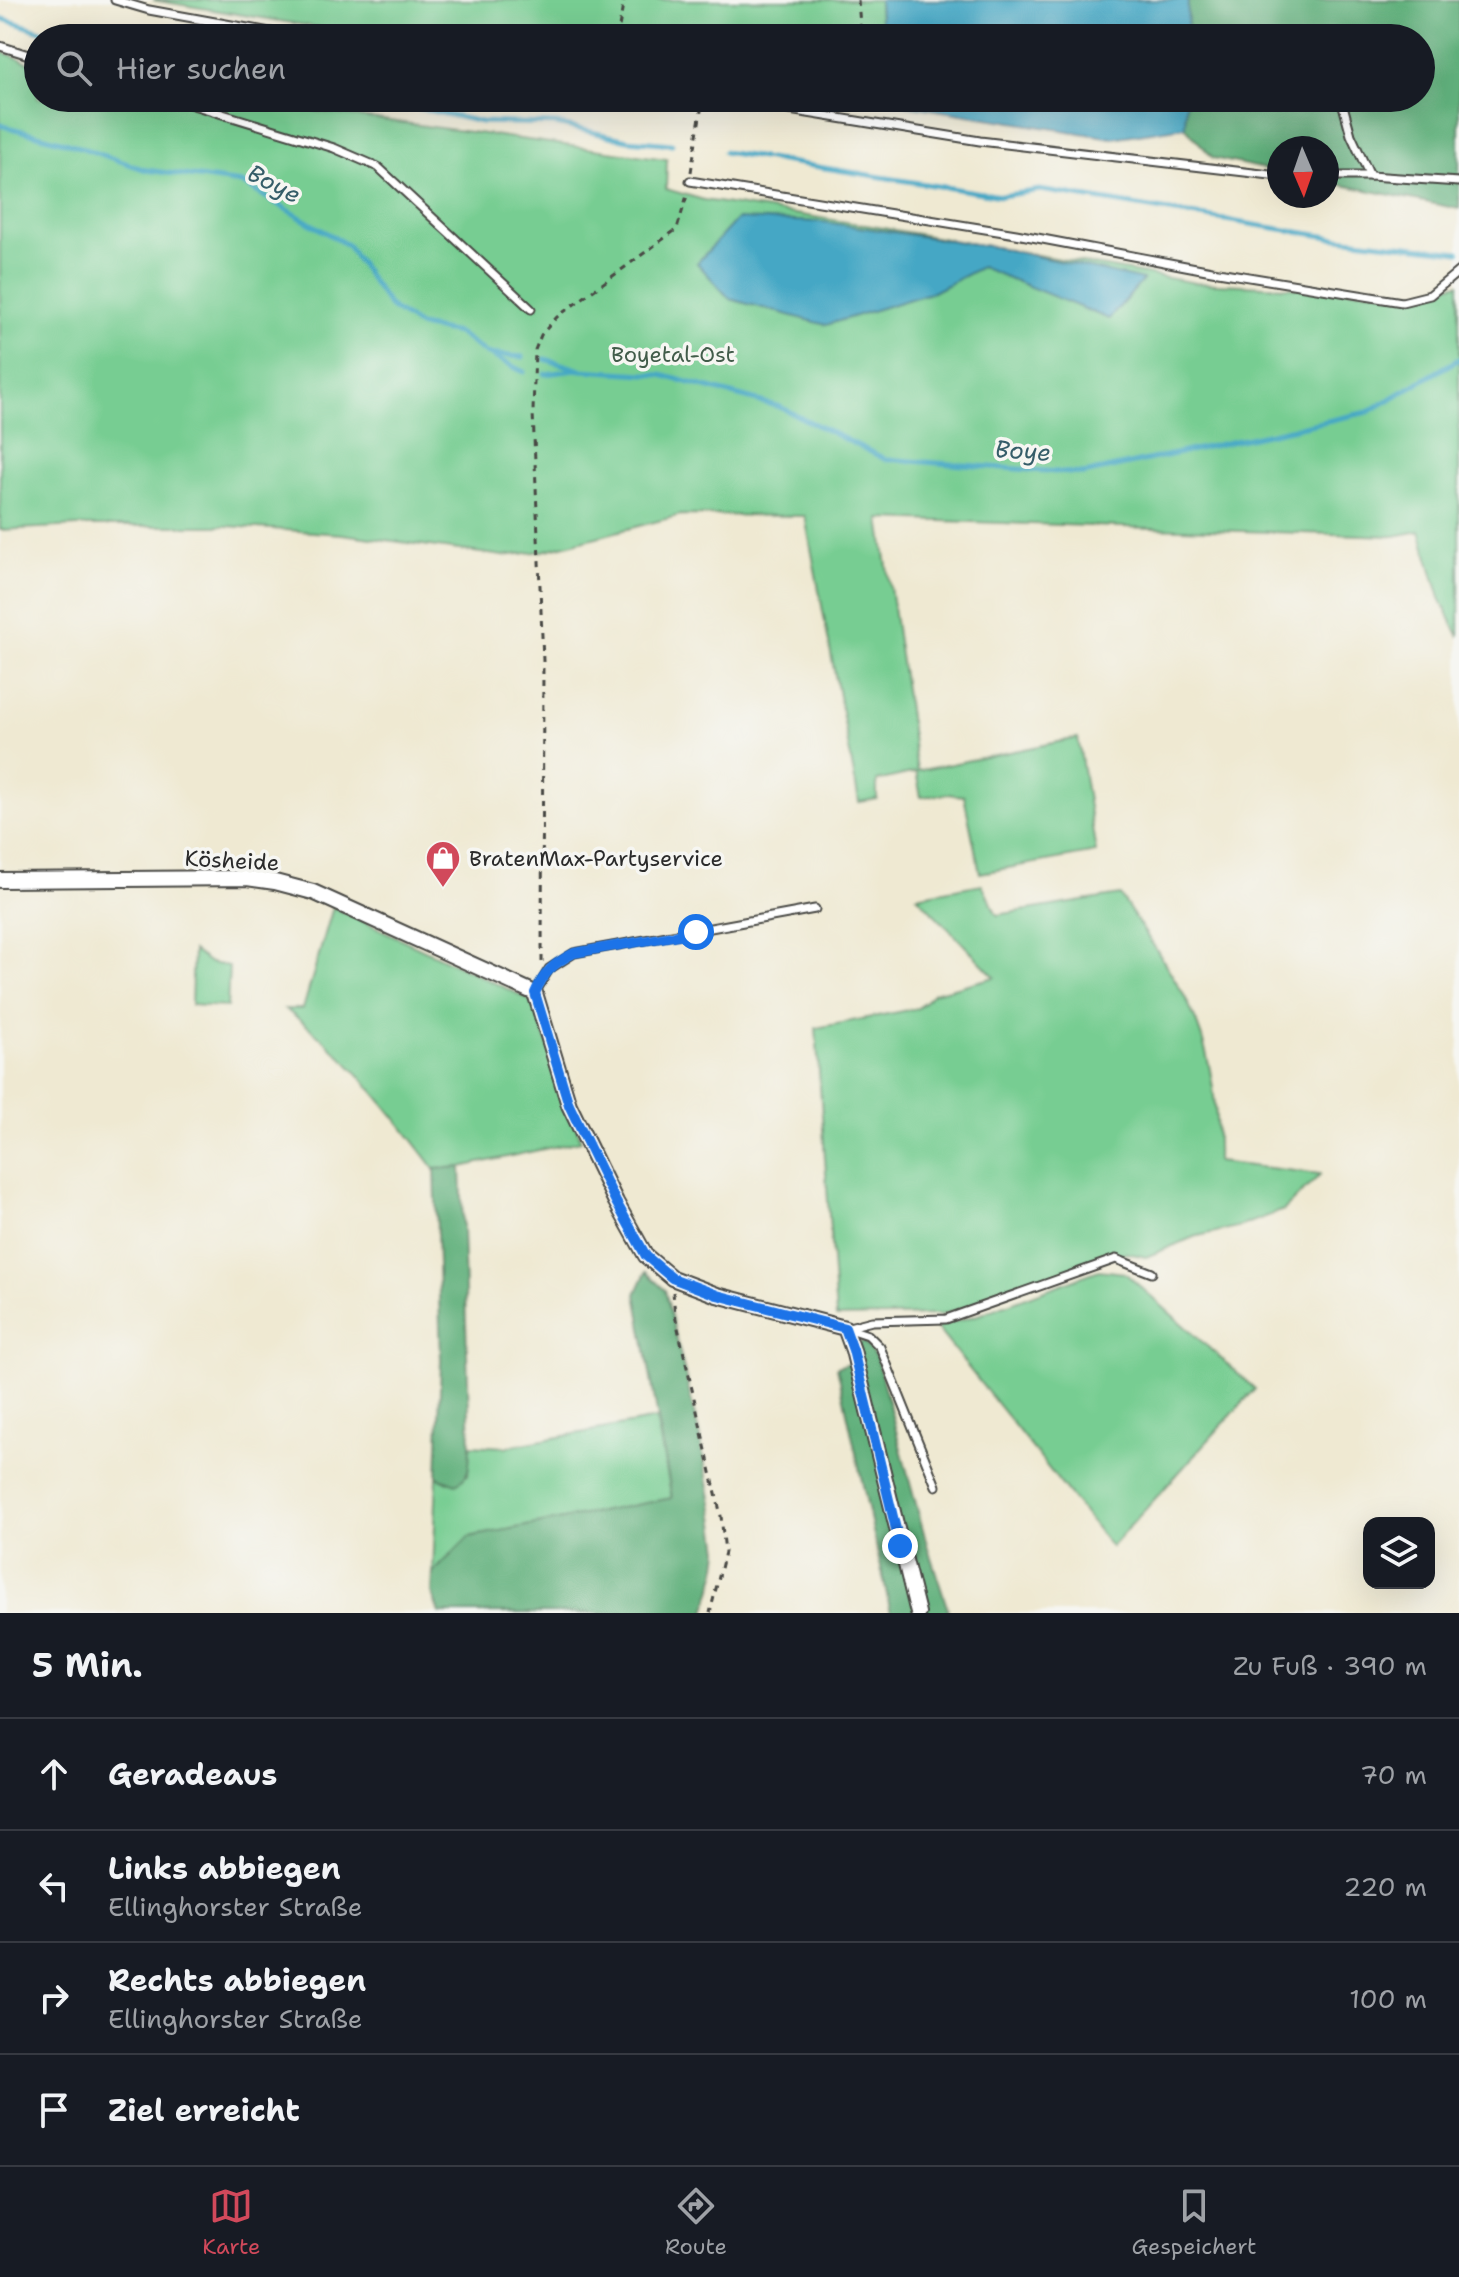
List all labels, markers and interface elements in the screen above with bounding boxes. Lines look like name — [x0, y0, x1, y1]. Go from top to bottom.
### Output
search box — [24, 24, 1435, 112]
icon: search — [52, 46, 96, 90]
text: Hier suchen — [116, 48, 286, 89]
north arrow — [1267, 136, 1339, 208]
water label: Boye — [242, 157, 306, 211]
park label: Boyetal-Ost — [611, 340, 735, 369]
water label: Boye — [994, 433, 1052, 469]
shop icon: BratenMax-Partyservice — [424, 839, 462, 889]
street label: Kösheide — [184, 844, 280, 877]
place label: BratenMax-Partyservice — [469, 844, 723, 873]
route start — [678, 914, 714, 950]
map controls — [1363, 1517, 1435, 1589]
button: layers — [1363, 1517, 1435, 1589]
route end — [882, 1528, 918, 1564]
text: 5 Min. — [32, 1642, 143, 1688]
text: Zu Fuß · 390 m — [1233, 1648, 1427, 1683]
icon: ahead — [32, 1752, 76, 1796]
text: Geradeaus — [108, 1754, 277, 1795]
text: 70 m — [1360, 1757, 1427, 1792]
text: Links abbiegen — [108, 1848, 341, 1889]
icon: left — [32, 1864, 76, 1908]
text: 220 m — [1343, 1869, 1427, 1904]
text: Ellinghorster Straße — [108, 1889, 362, 1924]
text: Rechts abbiegen — [108, 1960, 366, 2001]
icon: right — [32, 1976, 76, 2020]
text: 100 m — [1349, 1981, 1427, 2016]
text: Ellinghorster Straße — [108, 2001, 362, 2036]
icon: arrive — [32, 2088, 76, 2132]
text: Ziel erreicht — [108, 2090, 300, 2131]
tab: Karte — [202, 2184, 260, 2261]
tab: Route — [665, 2184, 727, 2261]
tab: Gespeichert — [1131, 2184, 1257, 2261]

